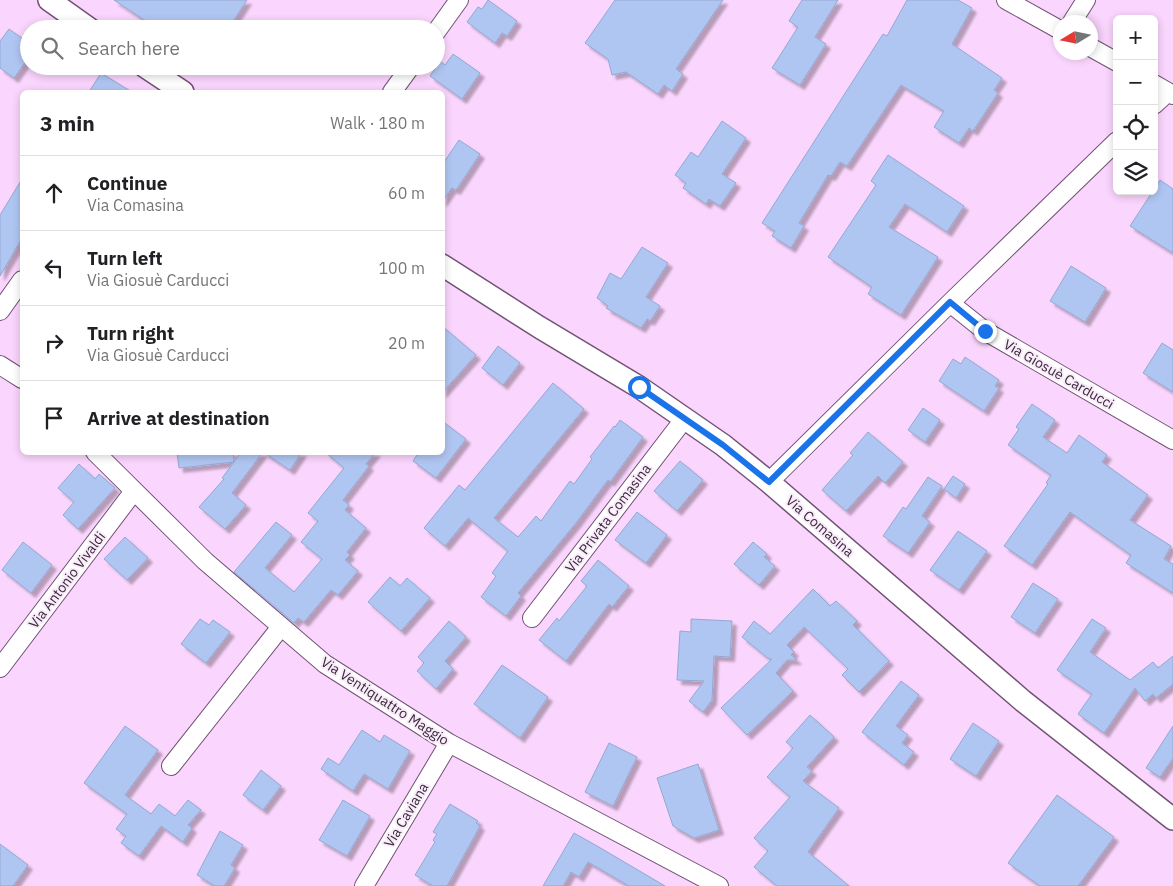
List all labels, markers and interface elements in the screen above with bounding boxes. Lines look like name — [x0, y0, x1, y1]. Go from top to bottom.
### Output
north arrow — [1053, 15, 1098, 60]
map controls — [1113, 15, 1158, 195]
button: + — [1113, 15, 1158, 60]
search box — [20, 20, 445, 75]
icon: search — [38, 34, 66, 62]
text: Search here — [78, 36, 180, 60]
button: − — [1113, 60, 1158, 105]
button: locate — [1113, 105, 1158, 150]
text: 3 min — [40, 109, 95, 137]
text: Walk · 180 m — [330, 113, 425, 133]
button: layers — [1113, 150, 1158, 195]
text: Continue — [87, 171, 167, 195]
icon: ahead — [40, 179, 68, 207]
text: 60 m — [388, 183, 425, 203]
text: Via Comasina — [87, 195, 184, 215]
text: Turn left — [87, 246, 163, 270]
icon: left — [40, 254, 68, 282]
text: 100 m — [378, 258, 425, 278]
text: Via Giosuè Carducci — [87, 270, 229, 290]
route end — [974, 320, 997, 343]
text: Turn right — [87, 321, 174, 345]
icon: right — [40, 329, 68, 357]
text: 20 m — [388, 333, 425, 353]
street label: Via Giosuè Carducci — [1001, 335, 1117, 413]
text: Via Giosuè Carducci — [87, 345, 229, 365]
route start — [628, 376, 651, 399]
icon: arrive — [40, 404, 68, 432]
text: Arrive at destination — [87, 406, 270, 430]
street label: Via Privata Comasina — [561, 460, 655, 576]
street label: Via Comasina — [782, 491, 858, 561]
street label: Via Antonio Vivaldi — [25, 528, 109, 632]
street label: Via Ventiquattro Maggio — [317, 653, 453, 749]
street label: Via Caviana — [380, 779, 433, 851]

